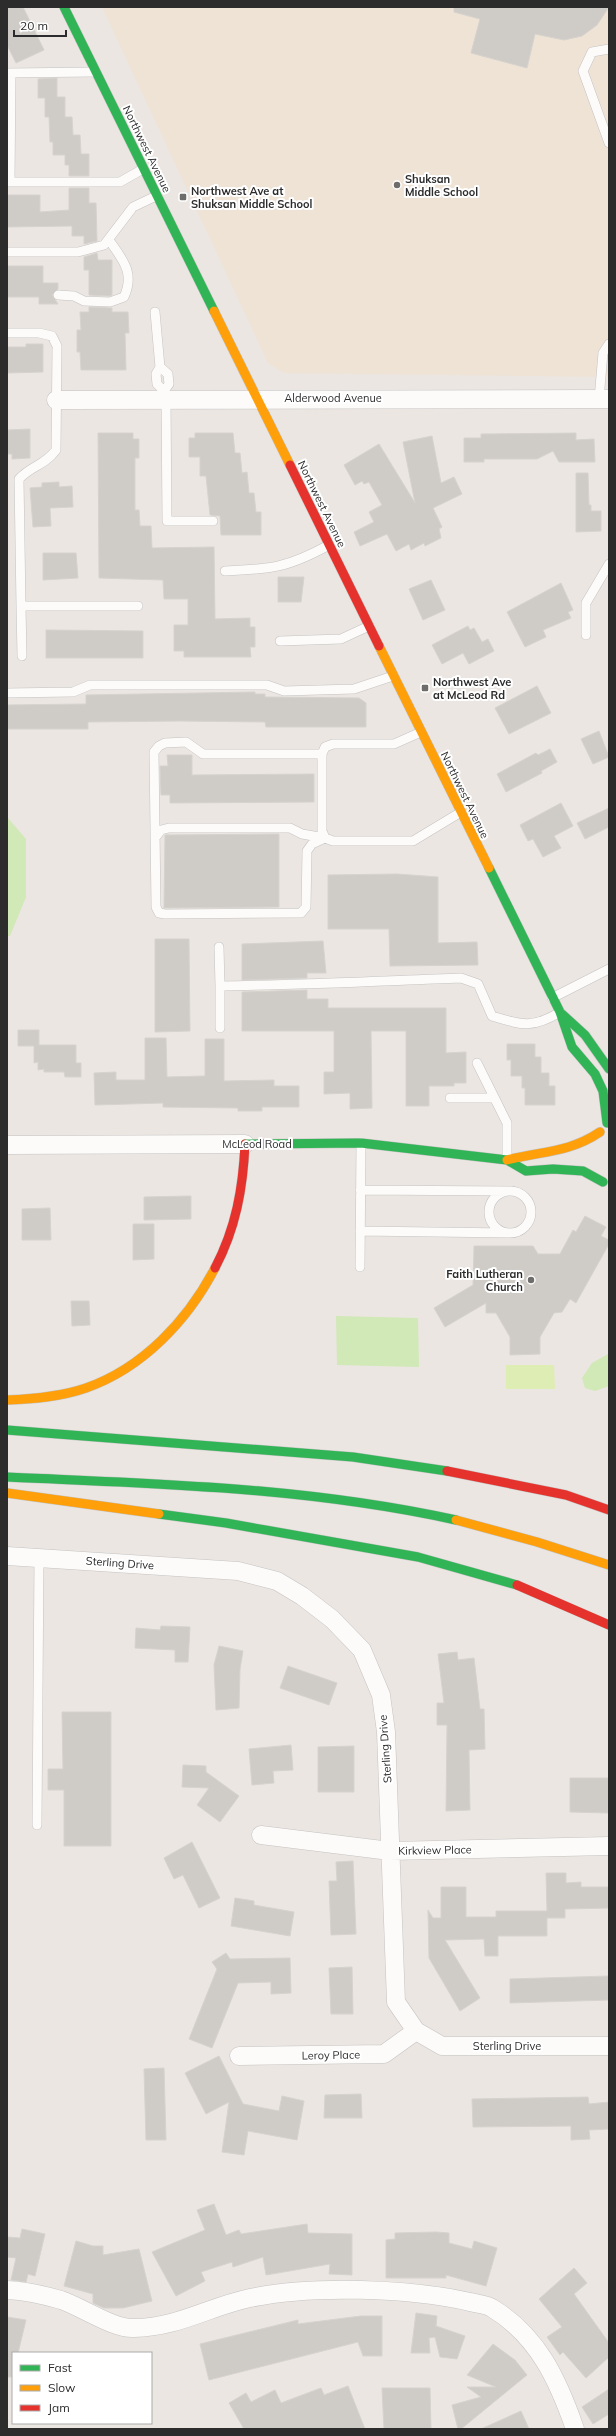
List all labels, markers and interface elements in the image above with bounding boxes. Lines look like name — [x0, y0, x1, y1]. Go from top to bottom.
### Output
scale bar — [14, 12, 66, 38]
text: 20 m — [20, 18, 48, 33]
street label: Northwest Avenue — [120, 103, 174, 195]
place label: Shuksan Middle School — [405, 172, 478, 199]
marker: Shuksan Middle School — [392, 180, 402, 190]
place label: Northwest Ave at Shuksan Middle School — [191, 184, 313, 211]
marker: Northwest Ave at Shuksan Middle School — [178, 192, 188, 202]
street label: Alderwood Avenue — [284, 391, 382, 405]
street label: Northwest Avenue — [295, 458, 349, 550]
place label: Northwest Ave at McLeod Rd — [433, 675, 511, 702]
marker: Northwest Ave at McLeod Rd — [420, 683, 430, 693]
street label: Northwest Avenue — [438, 749, 492, 841]
street label: McLeod Road — [222, 1137, 292, 1151]
place label: Faith Lutheran Church — [446, 1267, 523, 1294]
marker: Faith Lutheran Church — [526, 1275, 536, 1285]
street label: Sterling Drive — [85, 1554, 155, 1572]
street label: Sterling Drive — [376, 1714, 394, 1784]
street label: Kirkview Place — [398, 1842, 472, 1858]
street label: Sterling Drive — [473, 2039, 541, 2053]
street label: Leroy Place — [302, 2047, 360, 2063]
legend — [12, 2352, 152, 2424]
text: Fast — [48, 2360, 72, 2375]
text: Slow — [48, 2380, 76, 2395]
text: Jam — [48, 2400, 70, 2415]

